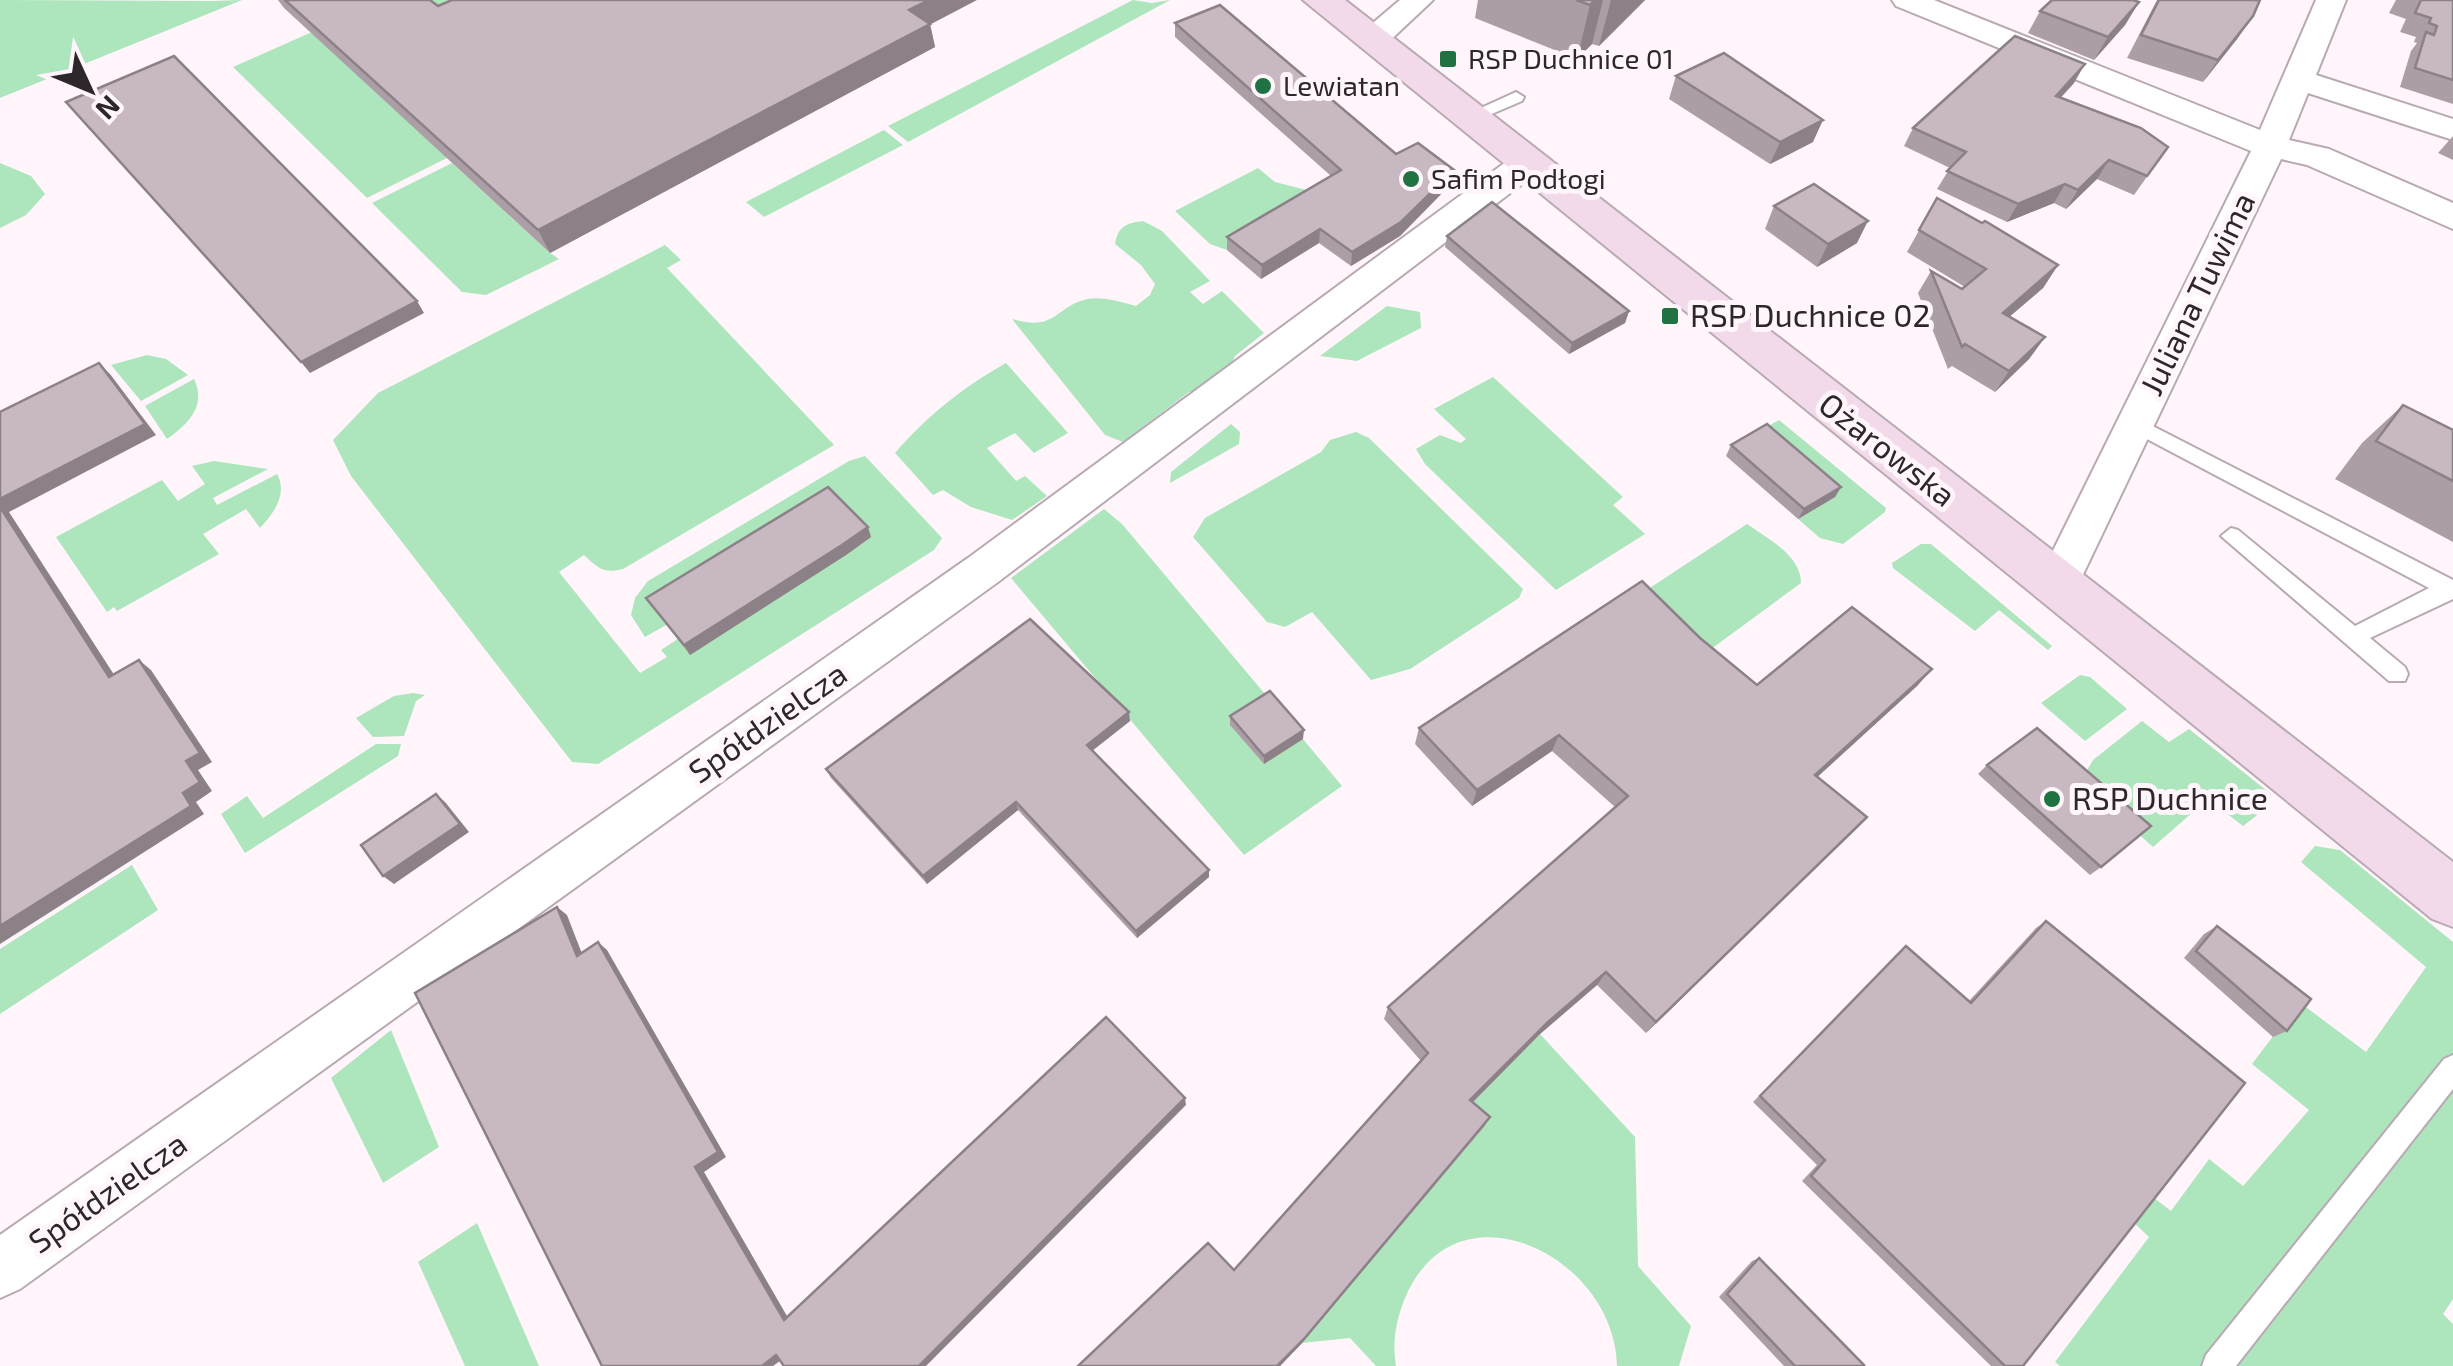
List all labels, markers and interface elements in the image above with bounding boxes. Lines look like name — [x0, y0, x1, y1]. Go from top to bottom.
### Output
north arrow — [40, 40, 140, 140]
place label: RSP Duchnice 01 — [1468, 41, 1674, 75]
marker: RSP Duchnice 01 — [1437, 48, 1459, 70]
place label: Lewiatan — [1283, 68, 1400, 102]
marker: Lewiatan — [1252, 75, 1274, 97]
text: N — [89, 89, 128, 127]
place label: Safim Podłogi — [1431, 161, 1606, 195]
marker: Safim Podłogi — [1400, 168, 1422, 190]
street label: Juliana Tuwima — [2131, 186, 2262, 401]
place label: RSP Duchnice 02 — [1690, 295, 1930, 333]
marker: RSP Duchnice 02 — [1659, 305, 1681, 327]
street label: Ożarowska — [1813, 384, 1964, 513]
street label: Spółdzielcza — [681, 653, 853, 790]
place label: RSP Duchnice — [2072, 778, 2268, 816]
marker: RSP Duchnice — [2041, 788, 2063, 810]
street label: Spółdzielcza — [21, 1123, 193, 1260]

